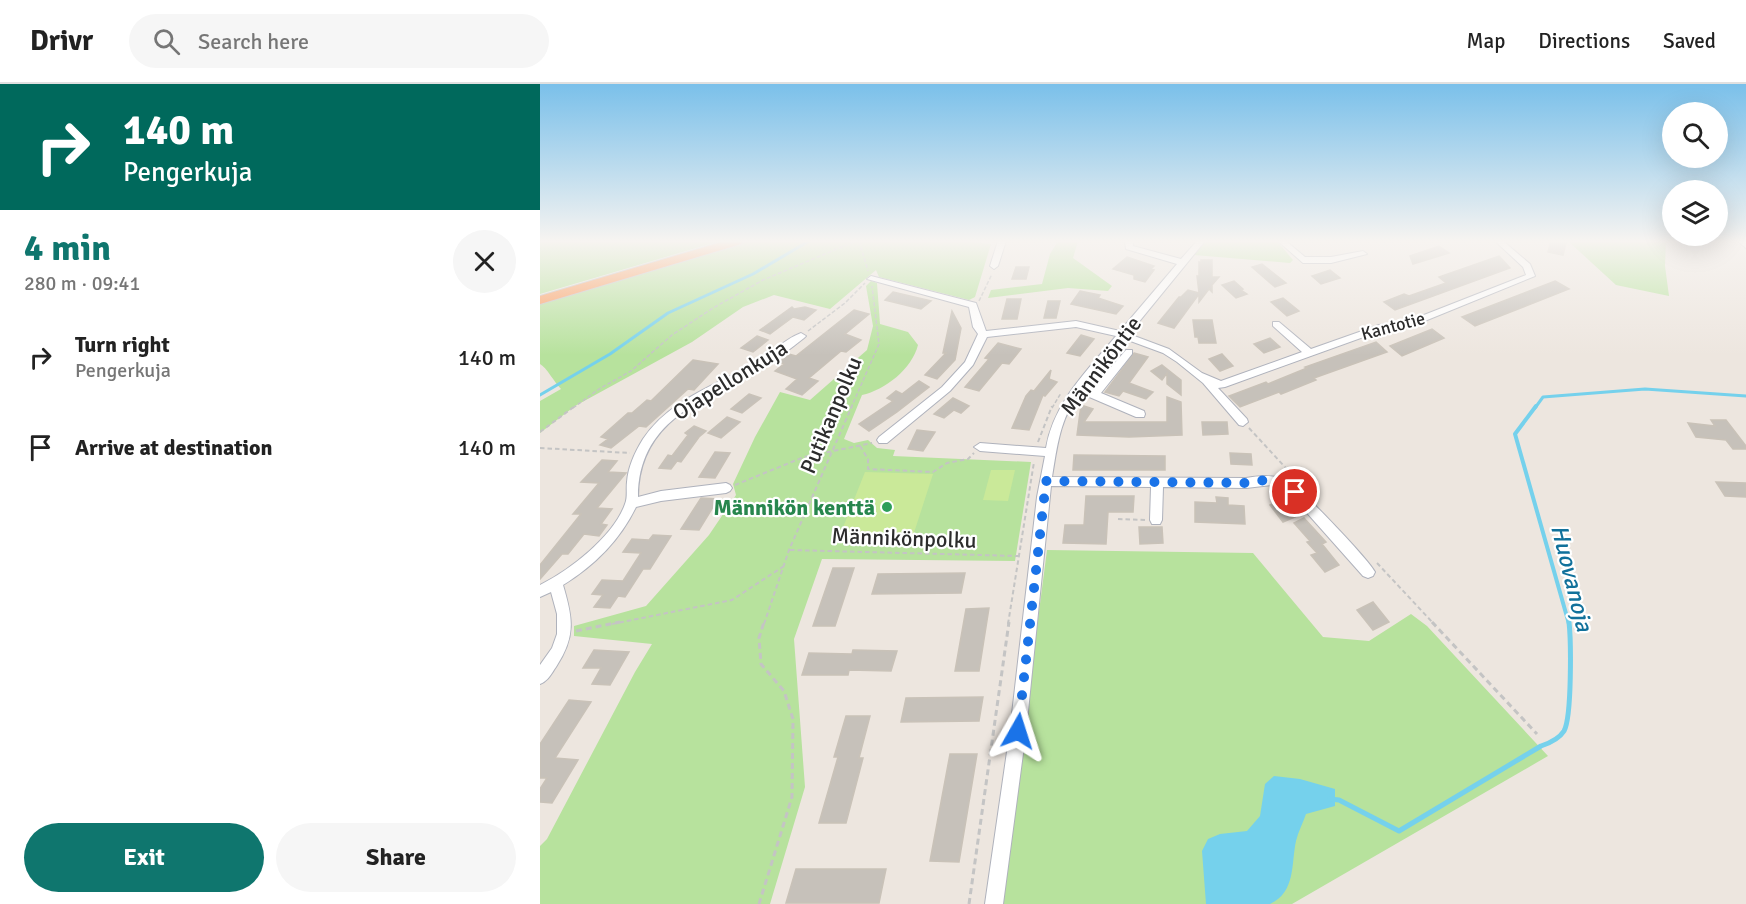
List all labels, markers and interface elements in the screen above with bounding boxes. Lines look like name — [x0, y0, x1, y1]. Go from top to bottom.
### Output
search box — [129, 14, 549, 68]
text: Drivr — [30, 24, 93, 58]
icon: search — [150, 25, 183, 58]
text: Search here — [198, 28, 309, 55]
text: Map — [1467, 28, 1505, 54]
text: Directions — [1538, 28, 1630, 54]
text: Saved — [1663, 28, 1716, 54]
map controls — [1662, 102, 1728, 246]
button: search — [1662, 102, 1728, 168]
text: 140 m — [123, 105, 234, 156]
icon: right — [24, 108, 102, 186]
text: Pengerkuja — [123, 156, 252, 189]
button: layers — [1662, 180, 1728, 246]
text: 4 min — [24, 226, 111, 271]
button: close — [453, 230, 516, 293]
text: 280 m · 09:41 — [24, 271, 140, 296]
street label: Kantotie — [1359, 307, 1427, 345]
street label: Männiköntie — [1055, 311, 1147, 421]
text: Turn right — [75, 331, 170, 358]
street label: Ojapellonkuja — [668, 334, 792, 426]
icon: right — [24, 341, 57, 374]
text: 140 m — [458, 344, 516, 371]
street label: Putikanpolku — [794, 352, 868, 478]
text: Pengerkuja — [75, 358, 171, 383]
icon: arrive — [24, 431, 57, 464]
text: Arrive at destination — [75, 434, 272, 461]
text: 140 m — [458, 434, 516, 461]
pin — [1269, 466, 1320, 517]
icon: arrive — [1278, 475, 1311, 508]
place label: Männikön kenttä — [713, 494, 875, 521]
marker: Männikön kenttä — [880, 500, 894, 514]
street label: Männikönpolku — [831, 522, 977, 554]
water label: Huovanoja — [1544, 522, 1600, 635]
position arrow — [986, 699, 1050, 763]
button: Exit — [24, 823, 264, 892]
button: Share — [276, 823, 516, 892]

